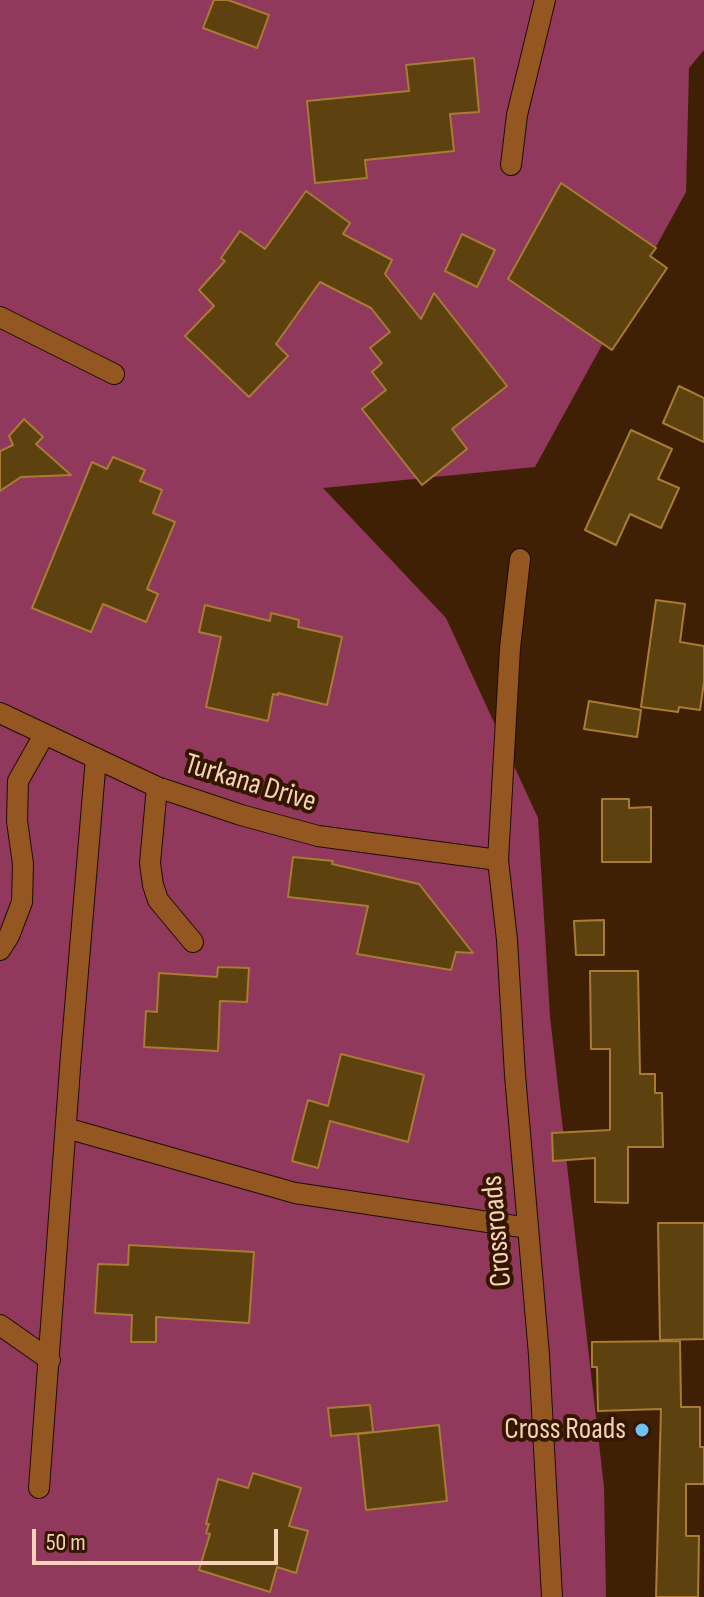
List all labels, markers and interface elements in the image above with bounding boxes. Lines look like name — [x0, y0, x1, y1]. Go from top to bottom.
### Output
street label: Turkana Drive — [180, 747, 320, 821]
street label: Crossroads — [475, 1174, 521, 1288]
place label: Cross Roads — [504, 1412, 626, 1448]
marker: Cross Roads — [633, 1421, 651, 1439]
scale bar — [36, 1513, 282, 1563]
text: 50 m — [46, 1528, 86, 1557]

